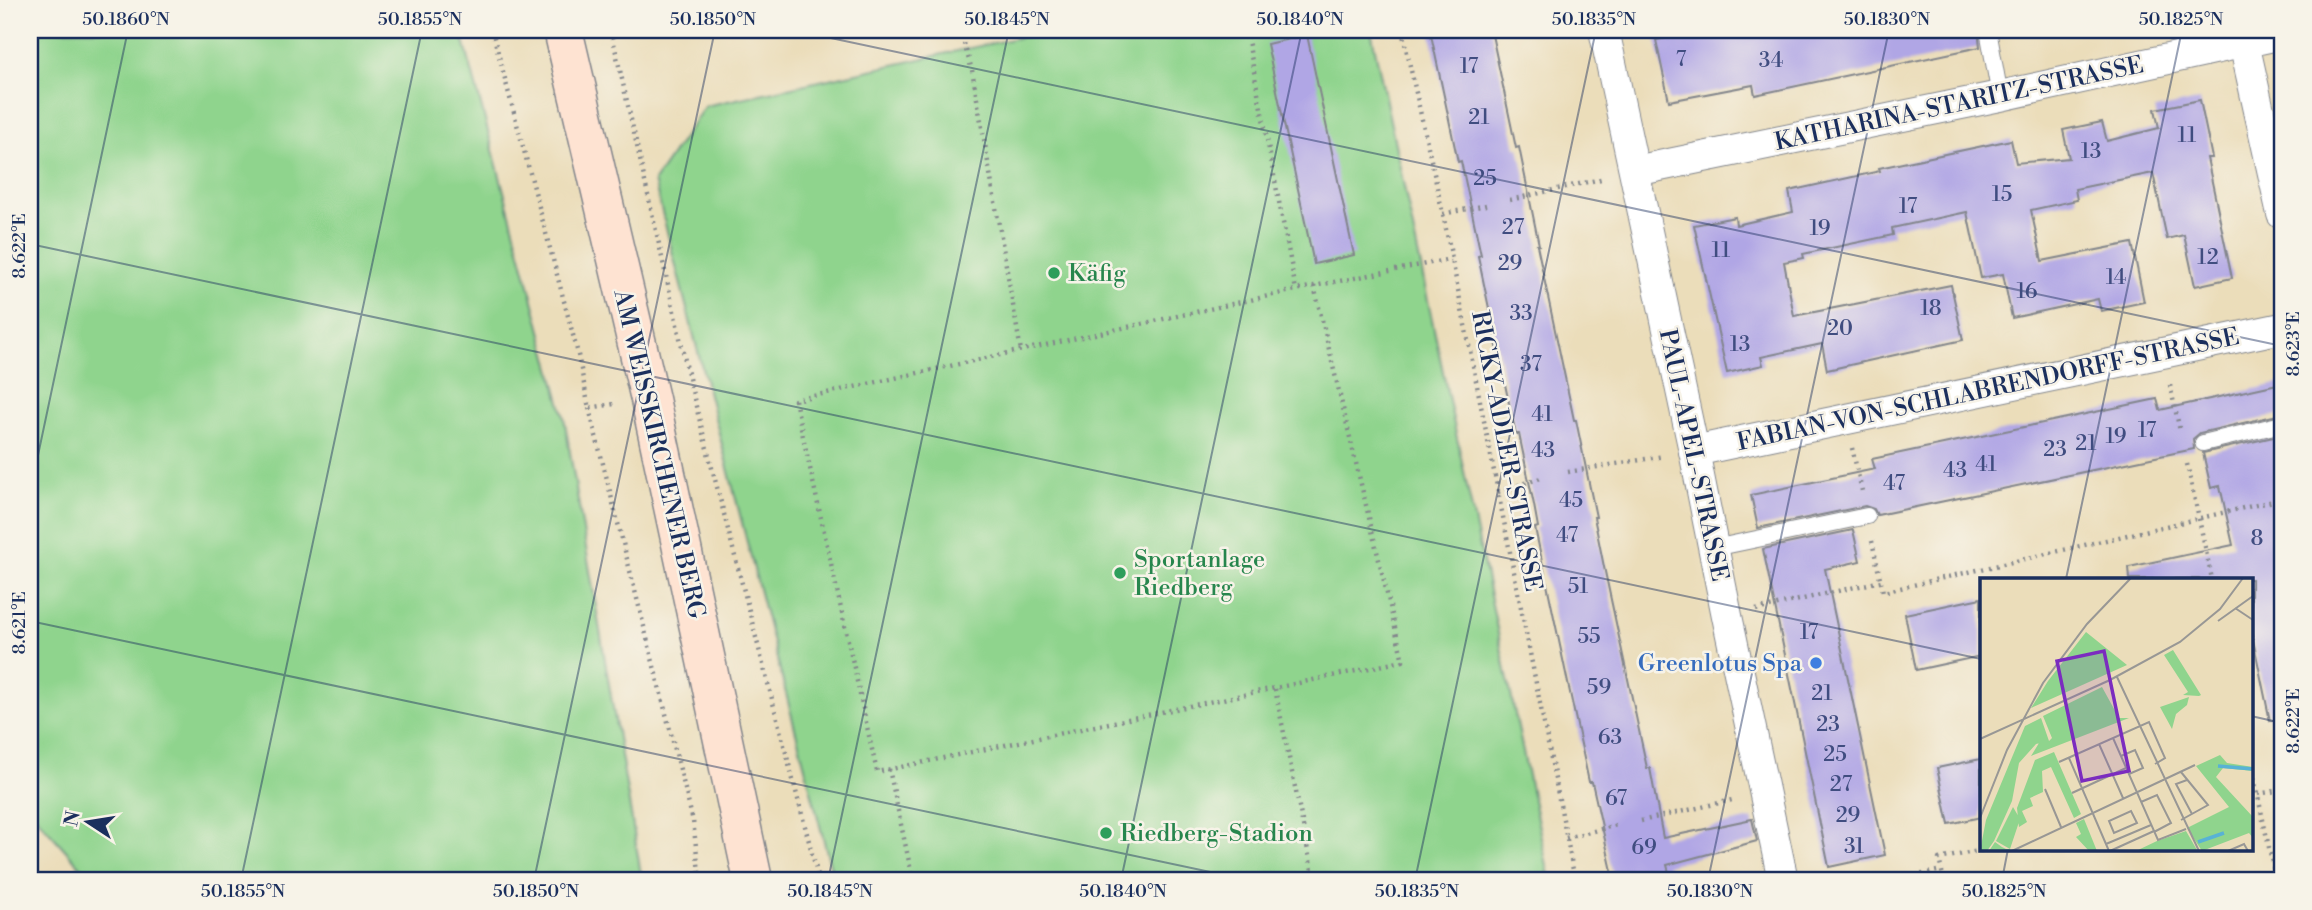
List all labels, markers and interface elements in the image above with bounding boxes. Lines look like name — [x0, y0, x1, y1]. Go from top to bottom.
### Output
text: 50.1860°N — [82, 8, 170, 31]
text: 50.1855°N — [378, 8, 463, 31]
text: 50.1850°N — [670, 8, 757, 31]
text: 50.1845°N — [964, 8, 1050, 31]
text: 50.1840°N — [1256, 8, 1344, 31]
text: 50.1835°N — [1552, 8, 1637, 31]
text: 50.1830°N — [1844, 8, 1931, 31]
text: 50.1825°N — [2139, 8, 2224, 31]
house number: 7 — [1676, 47, 1687, 73]
house number: 34 — [1759, 48, 1783, 74]
street label: KATHARINA-STARITZ-STRASSE — [1772, 50, 2147, 158]
house number: 17 — [1460, 54, 1479, 80]
house number: 21 — [1468, 105, 1490, 131]
house number: 11 — [2178, 123, 2196, 149]
house number: 13 — [2081, 139, 2101, 165]
house number: 25 — [1473, 166, 1497, 192]
house number: 15 — [1992, 182, 2012, 208]
house number: 17 — [1899, 194, 1918, 220]
text: 8.622°E — [8, 213, 31, 279]
house number: 27 — [1502, 215, 1525, 241]
house number: 19 — [1809, 216, 1831, 242]
house number: 11 — [1712, 238, 1730, 264]
house number: 12 — [2197, 245, 2219, 271]
house number: 29 — [1498, 251, 1522, 277]
place label: Käfig — [1068, 259, 1126, 289]
marker: Käfig — [1046, 265, 1062, 281]
house number: 14 — [2106, 265, 2126, 291]
house number: 16 — [2016, 279, 2038, 305]
street label: AM WEISSKIRCHENER BERG — [606, 286, 712, 622]
house number: 18 — [1920, 296, 1942, 322]
house number: 33 — [1509, 301, 1533, 327]
street label: RICKY-ADLER-STRASSE — [1464, 308, 1548, 594]
text: 8.623°E — [2282, 311, 2305, 377]
house number: 20 — [1827, 316, 1853, 342]
street label: FABIAN-VON-SCHLABRENDORFF-STRASSE — [1734, 322, 2242, 458]
street label: PAUL-APEL-STRASSE — [1652, 326, 1734, 584]
house number: 13 — [1730, 332, 1750, 358]
house number: 37 — [1520, 352, 1542, 378]
house number: 41 — [1531, 402, 1553, 428]
house number: 17 — [2138, 418, 2157, 444]
house number: 19 — [2105, 424, 2127, 450]
house number: 21 — [2075, 431, 2097, 457]
house number: 23 — [2043, 437, 2067, 463]
house number: 43 — [1531, 438, 1555, 464]
house number: 41 — [1975, 452, 1997, 478]
house number: 43 — [1943, 458, 1967, 484]
house number: 47 — [1883, 471, 1906, 497]
house number: 45 — [1559, 488, 1583, 514]
house number: 47 — [1556, 523, 1579, 549]
house number: 8 — [2251, 526, 2263, 552]
place label: Sportanlage Riedberg — [1134, 545, 1265, 603]
marker: Sportanlage Riedberg — [1112, 565, 1128, 581]
house number: 51 — [1568, 574, 1588, 600]
inset map — [1980, 578, 2252, 850]
text: 8.621°E — [8, 591, 31, 655]
house number: 17 — [1800, 620, 1819, 646]
house number: 55 — [1577, 624, 1601, 650]
place label: Greenlotus Spa — [1638, 649, 1803, 679]
marker: Greenlotus Spa — [1808, 655, 1824, 671]
house number: 59 — [1587, 675, 1611, 701]
house number: 21 — [1811, 681, 1833, 707]
text: 8.622°E — [2282, 688, 2305, 754]
house number: 23 — [1816, 712, 1840, 738]
house number: 63 — [1598, 725, 1622, 751]
house number: 25 — [1823, 742, 1847, 768]
house number: 27 — [1830, 772, 1853, 798]
house number: 67 — [1605, 786, 1628, 812]
north arrow — [52, 788, 122, 858]
house number: 29 — [1836, 803, 1860, 829]
text: N — [59, 809, 86, 829]
place label: Riedberg-Stadion — [1120, 819, 1313, 849]
marker: Riedberg-Stadion — [1098, 825, 1114, 841]
house number: 31 — [1844, 834, 1864, 860]
house number: 69 — [1631, 835, 1657, 861]
text: 50.1855°N — [201, 880, 286, 903]
text: 50.1850°N — [493, 880, 580, 903]
text: 50.1845°N — [787, 880, 873, 903]
text: 50.1840°N — [1079, 880, 1167, 903]
text: 50.1835°N — [1375, 880, 1460, 903]
text: 50.1830°N — [1667, 880, 1754, 903]
text: 50.1825°N — [1962, 880, 2047, 903]

